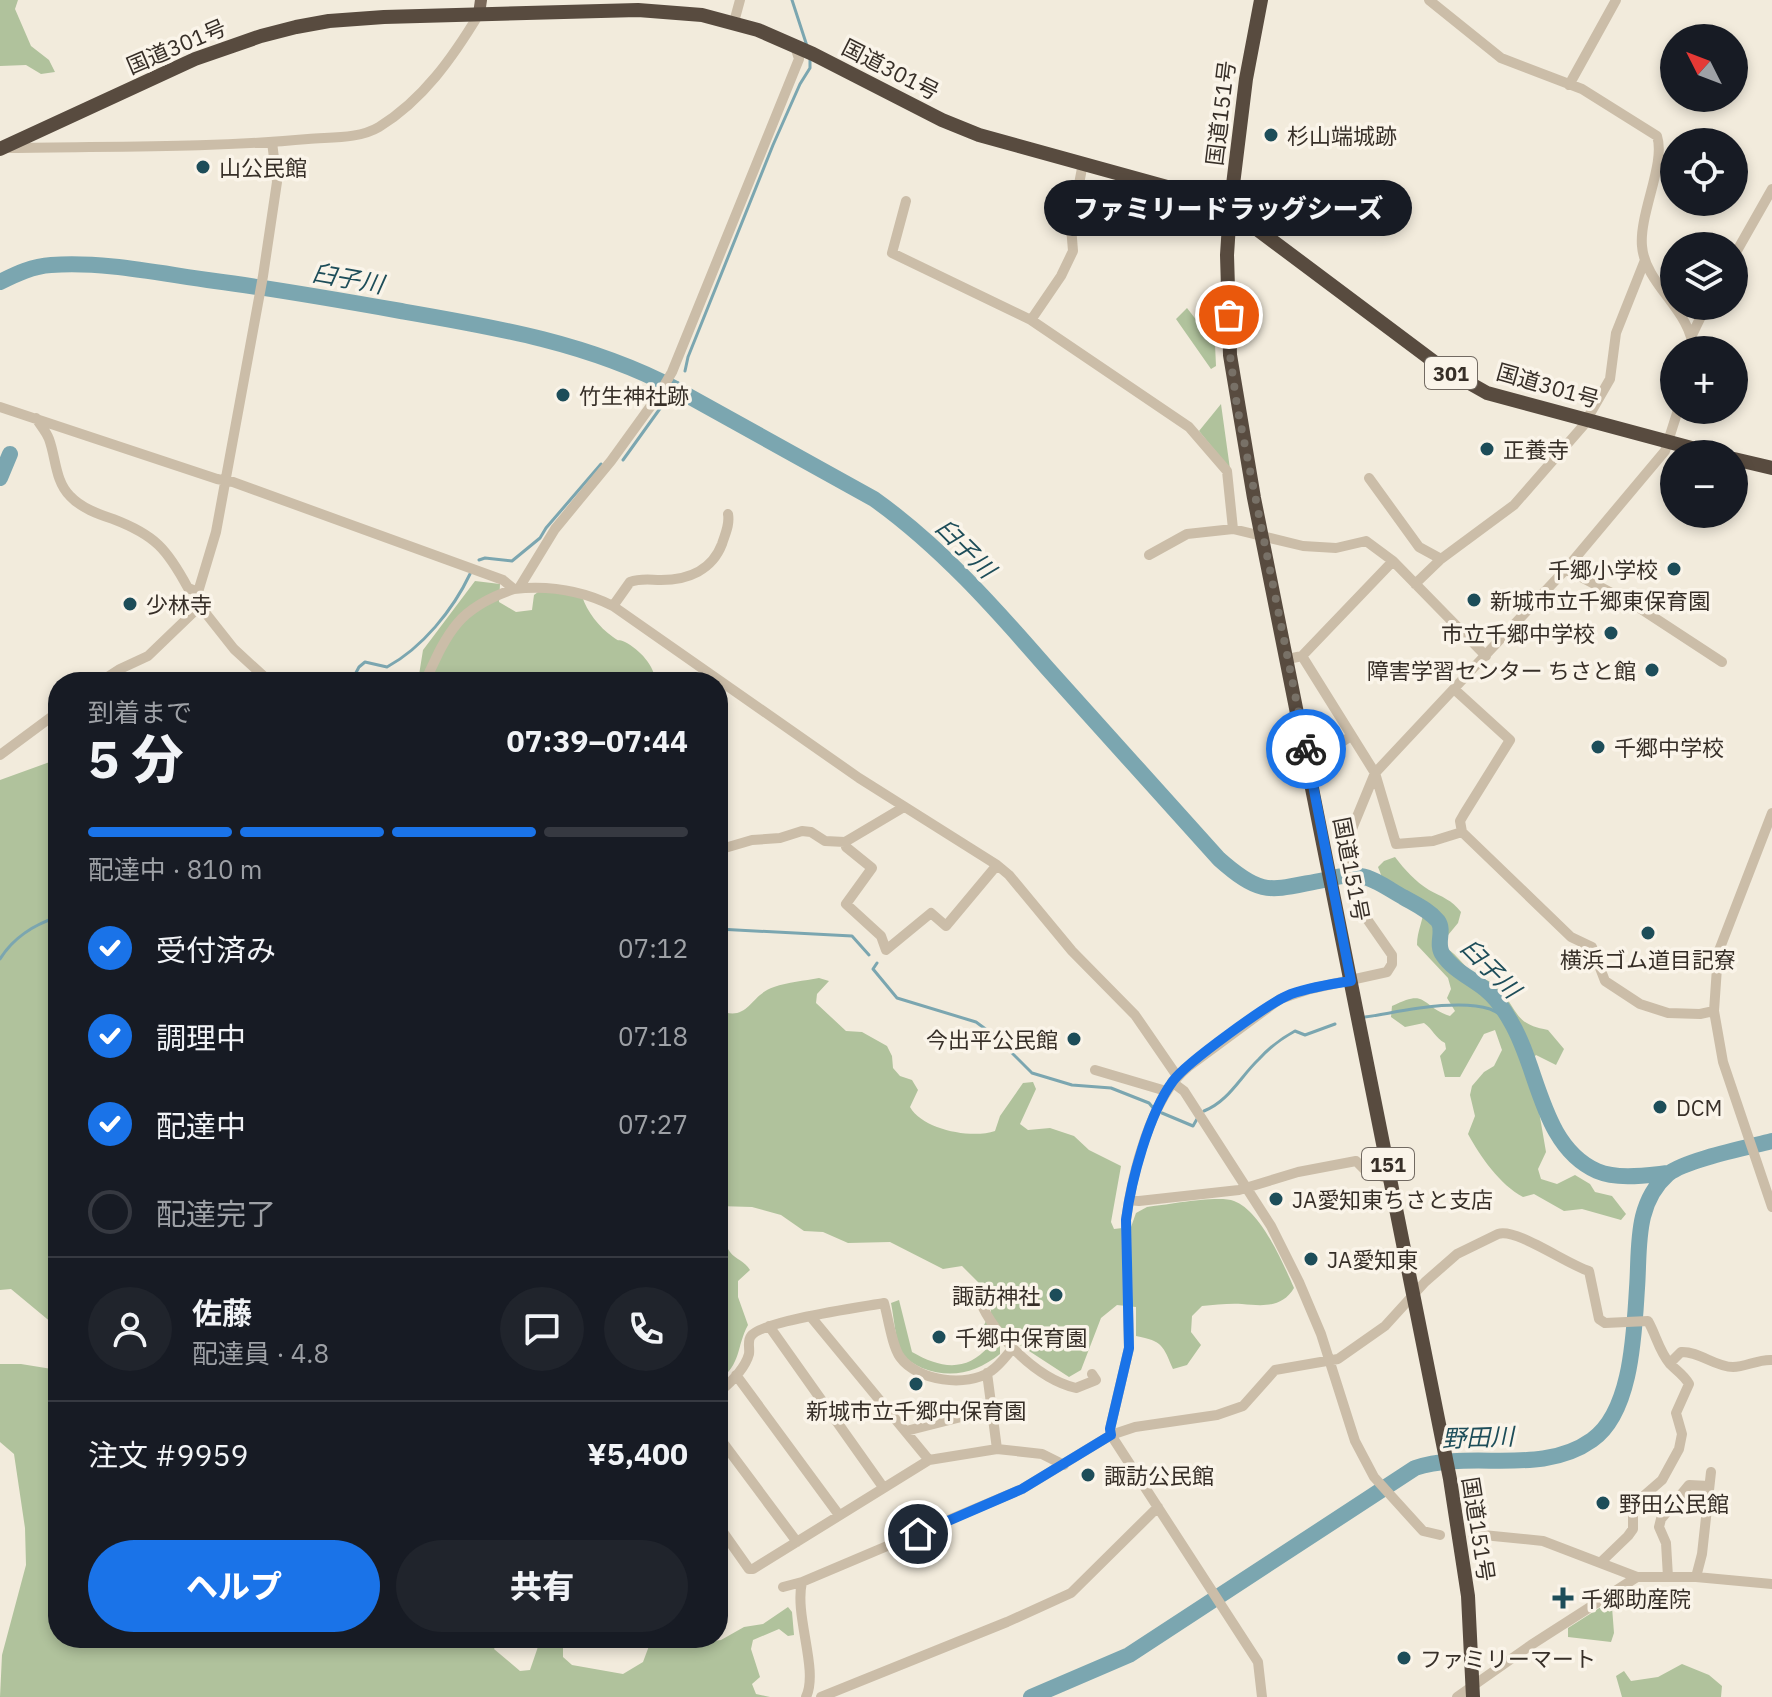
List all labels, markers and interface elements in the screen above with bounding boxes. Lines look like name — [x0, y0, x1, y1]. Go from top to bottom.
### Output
street label: 国道301号 — [122, 12, 230, 80]
north arrow — [1660, 24, 1748, 112]
map controls — [1660, 24, 1748, 528]
street label: 国道301号 — [837, 32, 945, 106]
street label: 国道151号 — [1199, 59, 1241, 167]
place label: 杉山端城跡 — [1287, 121, 1397, 150]
marker: 杉山端城跡 — [1262, 126, 1280, 144]
button: locate — [1660, 128, 1748, 216]
place label: 山公民館 — [219, 153, 307, 182]
marker: 山公民館 — [194, 158, 212, 176]
callout: ファミリードラッグシーズ — [1045, 179, 1413, 235]
text: ファミリードラッグシーズ — [1073, 191, 1383, 225]
button: layers — [1660, 232, 1748, 320]
water label: 臼子川 — [310, 256, 389, 301]
pin — [1195, 281, 1263, 349]
icon: bag — [1207, 293, 1251, 337]
button: + — [1660, 336, 1748, 424]
road number: 301 — [1425, 357, 1477, 389]
street label: 国道301号 — [1493, 357, 1603, 413]
place label: 竹生神社跡 — [579, 381, 689, 410]
marker: 竹生神社跡 — [554, 386, 572, 404]
place label: 正養寺 — [1503, 435, 1569, 464]
marker: 正養寺 — [1478, 440, 1496, 458]
button: − — [1660, 440, 1748, 528]
water label: 臼子川 — [929, 511, 1005, 587]
place label: 千郷小学校 — [1548, 555, 1658, 584]
marker: 千郷小学校 — [1665, 560, 1683, 578]
place label: 新城市立千郷東保育園 — [1490, 586, 1710, 615]
place label: 少林寺 — [146, 590, 212, 619]
marker: 新城市立千郷東保育園 — [1465, 591, 1483, 609]
marker: 少林寺 — [121, 595, 139, 613]
place label: 市立千郷中学校 — [1441, 619, 1595, 648]
marker: 市立千郷中学校 — [1602, 624, 1620, 642]
place label: 障害学習センター ちさと館 — [1367, 656, 1636, 685]
marker: 障害学習センター ちさと館 — [1643, 661, 1661, 679]
text: 到着まで — [88, 695, 192, 729]
courier — [1266, 709, 1346, 789]
text: 07:39–07:44 — [507, 721, 688, 760]
text: 5 分 — [88, 725, 183, 792]
icon: bike — [1284, 727, 1328, 771]
place label: 千郷中学校 — [1614, 733, 1724, 762]
marker: 千郷中学校 — [1589, 738, 1607, 756]
street label: 国道151号 — [1328, 814, 1376, 924]
text: 配達中 · 810 m — [88, 852, 262, 886]
marker: 横浜ゴム道目記寮 — [1639, 924, 1657, 942]
icon: check — [88, 926, 132, 970]
text: 受付済み — [156, 930, 276, 969]
text: 07:12 — [618, 931, 688, 965]
water label: 臼子川 — [1454, 931, 1530, 1007]
place label: 横浜ゴム道目記寮 — [1560, 945, 1736, 974]
icon: check — [88, 1014, 132, 1058]
text: 調理中 — [156, 1018, 246, 1057]
text: 07:18 — [618, 1019, 688, 1053]
place label: 今出平公民館 — [926, 1025, 1058, 1054]
marker: 今出平公民館 — [1065, 1030, 1083, 1048]
place label: DCM — [1676, 1093, 1722, 1122]
marker: DCM — [1651, 1098, 1669, 1116]
icon: check — [88, 1102, 132, 1146]
text: 配達中 — [156, 1106, 246, 1145]
text: 07:27 — [618, 1107, 688, 1141]
road number: 151 — [1362, 1148, 1414, 1180]
place label: JA愛知東ちさと支店 — [1292, 1185, 1493, 1214]
marker: JA愛知東ちさと支店 — [1267, 1190, 1285, 1208]
text: 配達完了 — [156, 1194, 276, 1233]
place label: JA愛知東 — [1327, 1245, 1418, 1274]
marker: JA愛知東 — [1302, 1250, 1320, 1268]
place label: 諏訪神社 — [952, 1281, 1040, 1310]
marker: 諏訪神社 — [1047, 1286, 1065, 1304]
button: person — [88, 1287, 172, 1371]
button: chat — [500, 1287, 584, 1371]
button: phone — [604, 1287, 688, 1371]
text: 佐藤 — [192, 1293, 252, 1332]
place label: 千郷中保育園 — [955, 1323, 1087, 1352]
marker: 千郷中保育園 — [930, 1328, 948, 1346]
text: 配達員 · 4.8 — [192, 1336, 329, 1370]
marker: 新城市立千郷中保育園 — [907, 1375, 925, 1393]
place label: 新城市立千郷中保育園 — [806, 1396, 1026, 1425]
water label: 野田川 — [1441, 1420, 1518, 1454]
text: ¥5,400 — [587, 1434, 688, 1473]
text: 注文 #9959 — [88, 1435, 248, 1474]
place label: 諏訪公民館 — [1104, 1461, 1214, 1490]
marker: 諏訪公民館 — [1079, 1466, 1097, 1484]
street label: 国道151号 — [1456, 1475, 1502, 1583]
place label: 野田公民館 — [1619, 1489, 1729, 1518]
marker: 野田公民館 — [1594, 1494, 1612, 1512]
pin — [884, 1500, 952, 1568]
icon: home — [896, 1512, 940, 1556]
button: ヘルプ — [88, 1540, 380, 1632]
button: 共有 — [396, 1540, 688, 1632]
place label: 千郷助産院 — [1581, 1584, 1691, 1613]
marker: 千郷助産院 — [1552, 1587, 1574, 1609]
place label: ファミリーマート — [1420, 1644, 1596, 1673]
marker: ファミリーマート — [1395, 1649, 1413, 1667]

